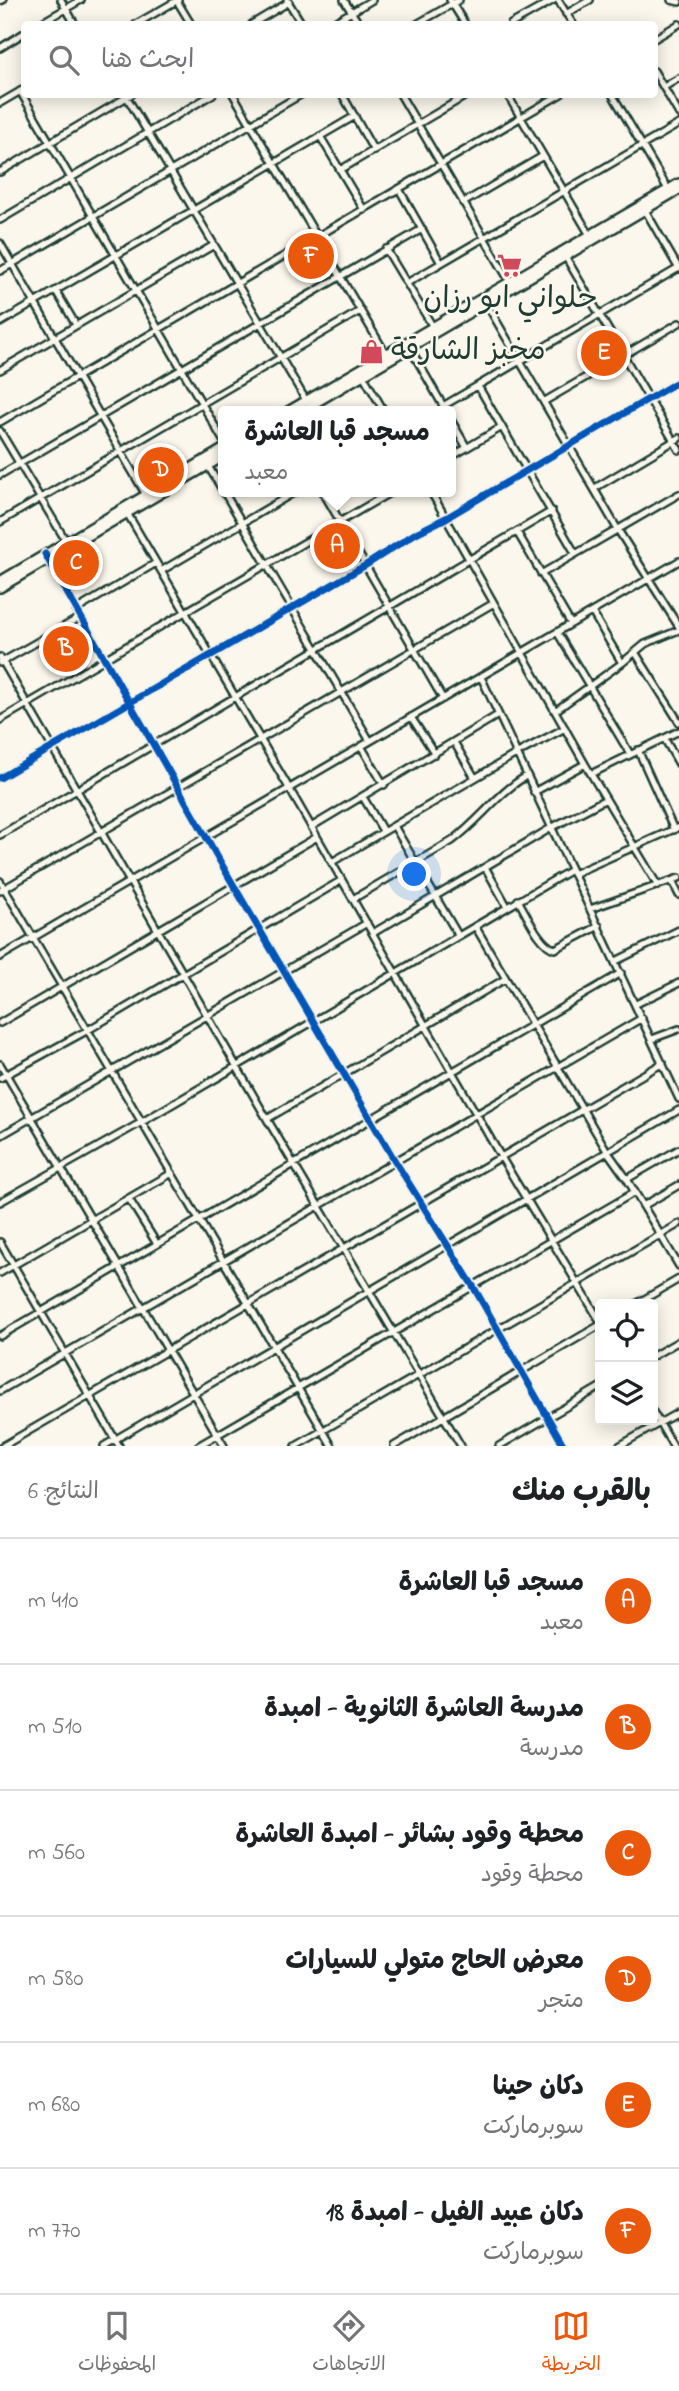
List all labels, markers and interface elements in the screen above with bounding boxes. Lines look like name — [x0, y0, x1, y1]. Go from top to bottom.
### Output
search box — [21, 21, 658, 98]
icon: search — [45, 41, 83, 79]
text: ابحث هنا — [101, 42, 194, 80]
pin: F — [288, 230, 334, 282]
supermarket icon: حلواني ابو رزان — [496, 251, 524, 279]
place label: حلواني ابو رزان — [423, 278, 597, 323]
pin: E — [581, 327, 627, 379]
place label: مخبز الشارقة — [391, 330, 546, 374]
shop icon: مخبز الشارقة — [357, 338, 385, 366]
popup — [218, 406, 456, 497]
text: مسجد قبا العاشرة — [244, 415, 430, 453]
pin: D — [138, 444, 184, 496]
text: معبد — [244, 457, 288, 490]
pin: A — [314, 520, 360, 572]
pin: C — [53, 537, 99, 589]
pin: B — [43, 623, 89, 675]
your location — [397, 857, 431, 891]
map controls — [595, 1299, 658, 1425]
button: locate — [595, 1299, 658, 1362]
button: layers — [595, 1362, 658, 1425]
text: بالقرب منك — [512, 1471, 651, 1515]
text: النتائج: 6 — [28, 1476, 99, 1509]
text: مسجد قبا العاشرة — [398, 1565, 584, 1603]
text: 410 m — [28, 1585, 78, 1618]
text: A — [621, 1585, 635, 1618]
text: معبد — [540, 1607, 584, 1640]
text: مدرسة العاشرة الثانوية - امبدة — [264, 1691, 584, 1729]
text: 510 m — [28, 1711, 82, 1744]
text: B — [620, 1711, 636, 1744]
text: مدرسة — [520, 1733, 584, 1766]
text: محطة وقود بشائر - امبدة العاشرة — [235, 1817, 584, 1855]
text: 560 m — [28, 1837, 85, 1870]
text: C — [622, 1837, 634, 1870]
text: محطة وقود — [481, 1859, 584, 1892]
text: معرض الحاج متولي للسيارات — [286, 1943, 584, 1981]
text: 580 m — [28, 1963, 83, 1996]
text: D — [620, 1963, 636, 1996]
text: متجر — [539, 1985, 584, 2018]
text: دكان حينا — [493, 2069, 584, 2107]
text: 680 m — [28, 2089, 80, 2122]
text: E — [621, 2089, 635, 2122]
text: سوبرماركت — [483, 2111, 584, 2144]
text: دكان عبيد الفيل - امبدة 18 — [326, 2195, 584, 2233]
text: 770 m — [28, 2215, 81, 2248]
text: F — [621, 2215, 635, 2248]
text: سوبرماركت — [483, 2237, 584, 2270]
tab: المحفوظات — [78, 2307, 156, 2380]
tab: الاتجاهات — [312, 2307, 386, 2380]
tab: الخريطة — [542, 2307, 601, 2380]

